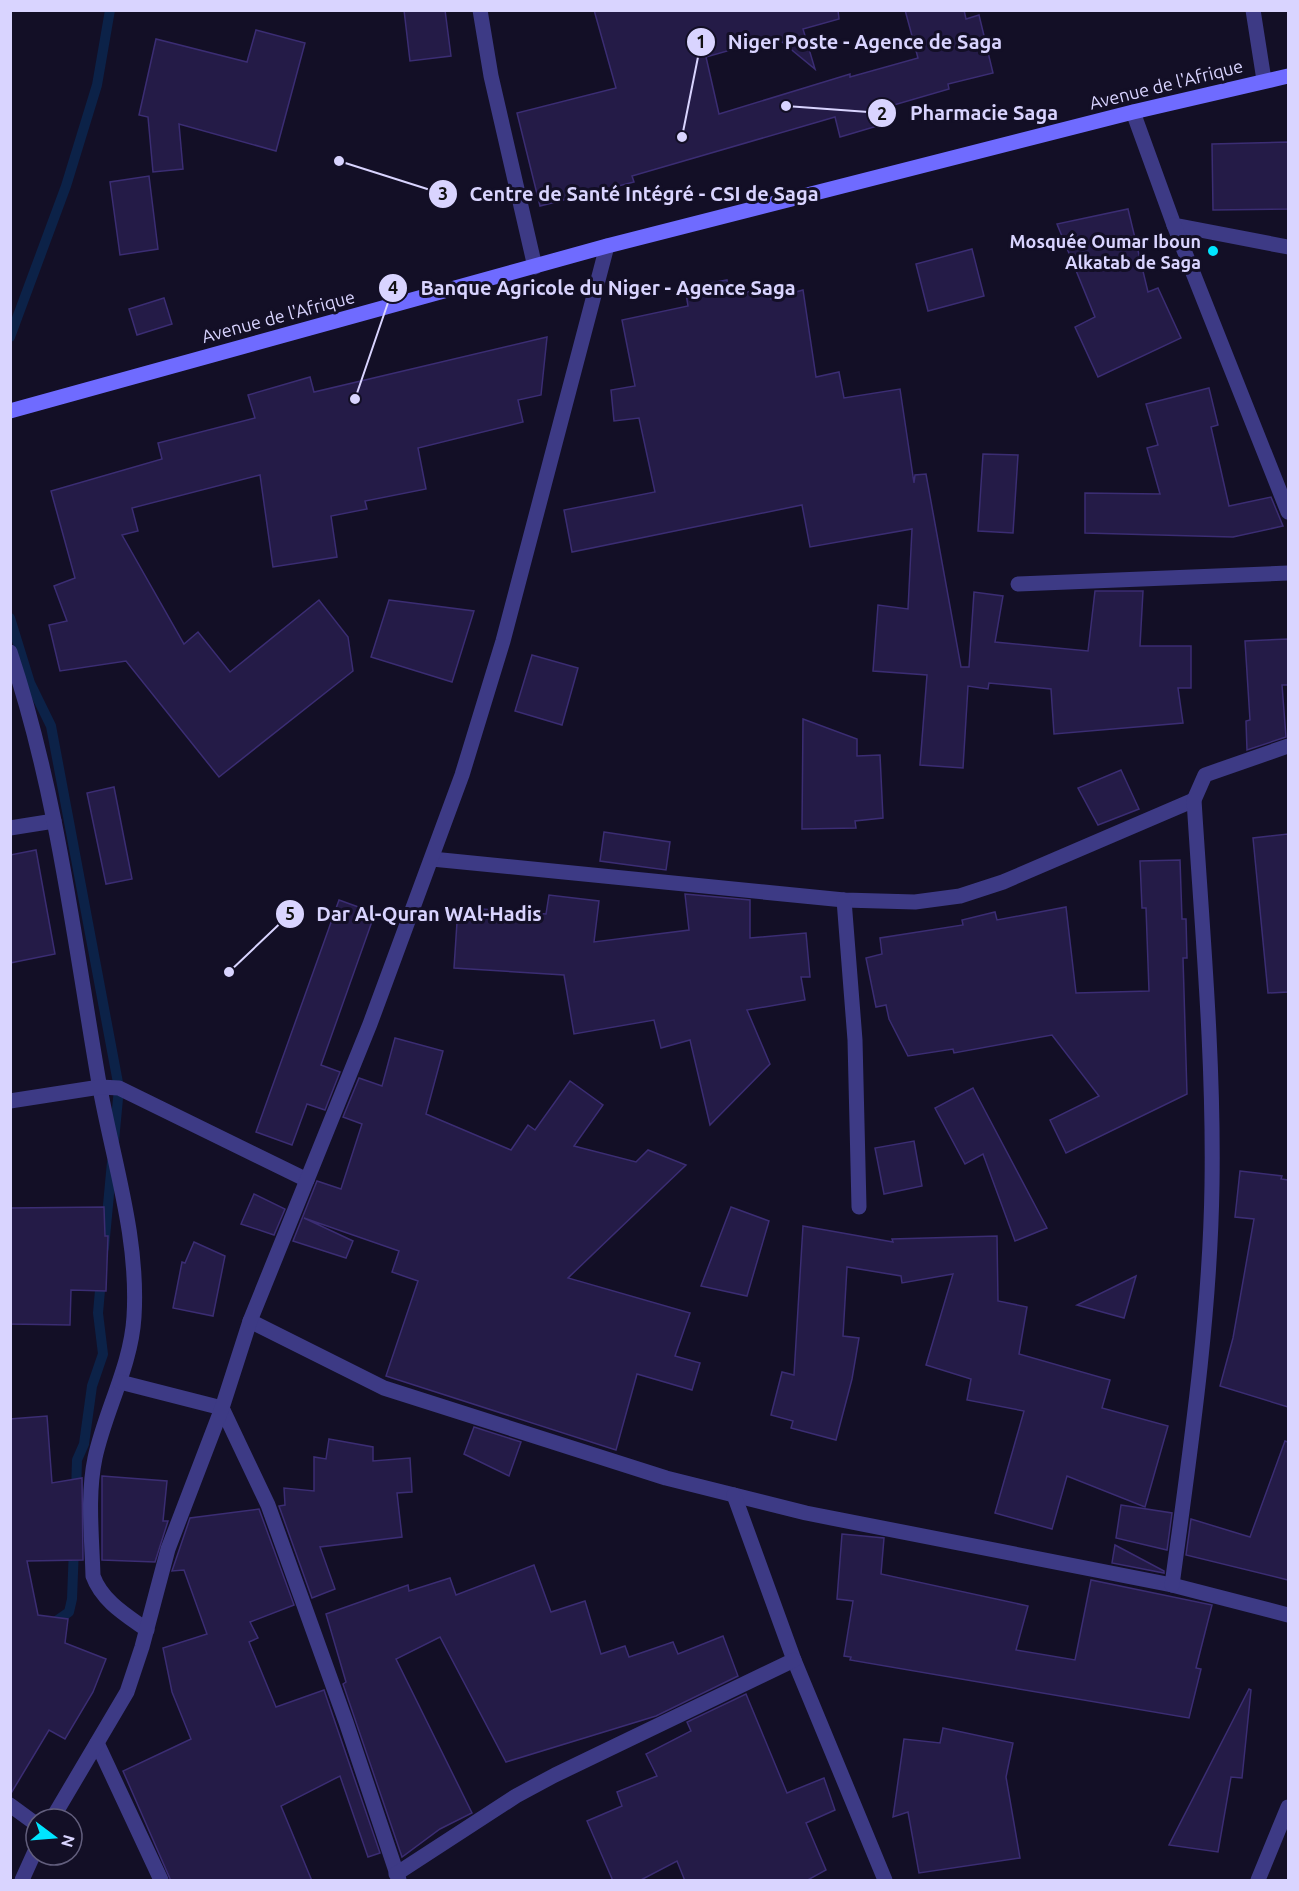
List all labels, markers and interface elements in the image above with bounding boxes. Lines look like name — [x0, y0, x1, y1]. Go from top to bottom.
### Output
callout: Niger Poste - Agence de Saga — [686, 23, 1014, 61]
text: Niger Poste - Agence de Saga — [728, 30, 1002, 53]
text: 1 — [696, 31, 706, 51]
street label: Avenue de l'Afrique — [1087, 55, 1245, 113]
callout: Pharmacie Saga — [867, 94, 1070, 132]
text: Pharmacie Saga — [910, 101, 1058, 124]
text: 2 — [877, 103, 887, 123]
callout: Centre de Santé Intégré - CSI de Saga — [428, 175, 831, 213]
text: Centre de Santé Intégré - CSI de Saga — [469, 182, 819, 205]
text: 3 — [438, 183, 448, 203]
place label: Mosquée Oumar Iboun Alkatab de Saga — [1010, 231, 1201, 272]
marker: Mosquée Oumar Iboun Alkatab de Saga — [1206, 244, 1220, 258]
callout: Banque Agricole du Niger - Agence Saga — [378, 269, 807, 307]
text: Banque Agricole du Niger - Agence Saga — [420, 276, 796, 299]
text: 4 — [388, 277, 398, 297]
street label: Avenue de l'Afrique — [199, 286, 357, 346]
callout: Dar Al-Quran WAl-Hadis — [275, 895, 554, 933]
text: Dar Al-Quran WAl-Hadis — [316, 902, 542, 925]
text: 5 — [285, 903, 295, 923]
north arrow — [24, 1807, 84, 1867]
text: N — [58, 1833, 79, 1849]

